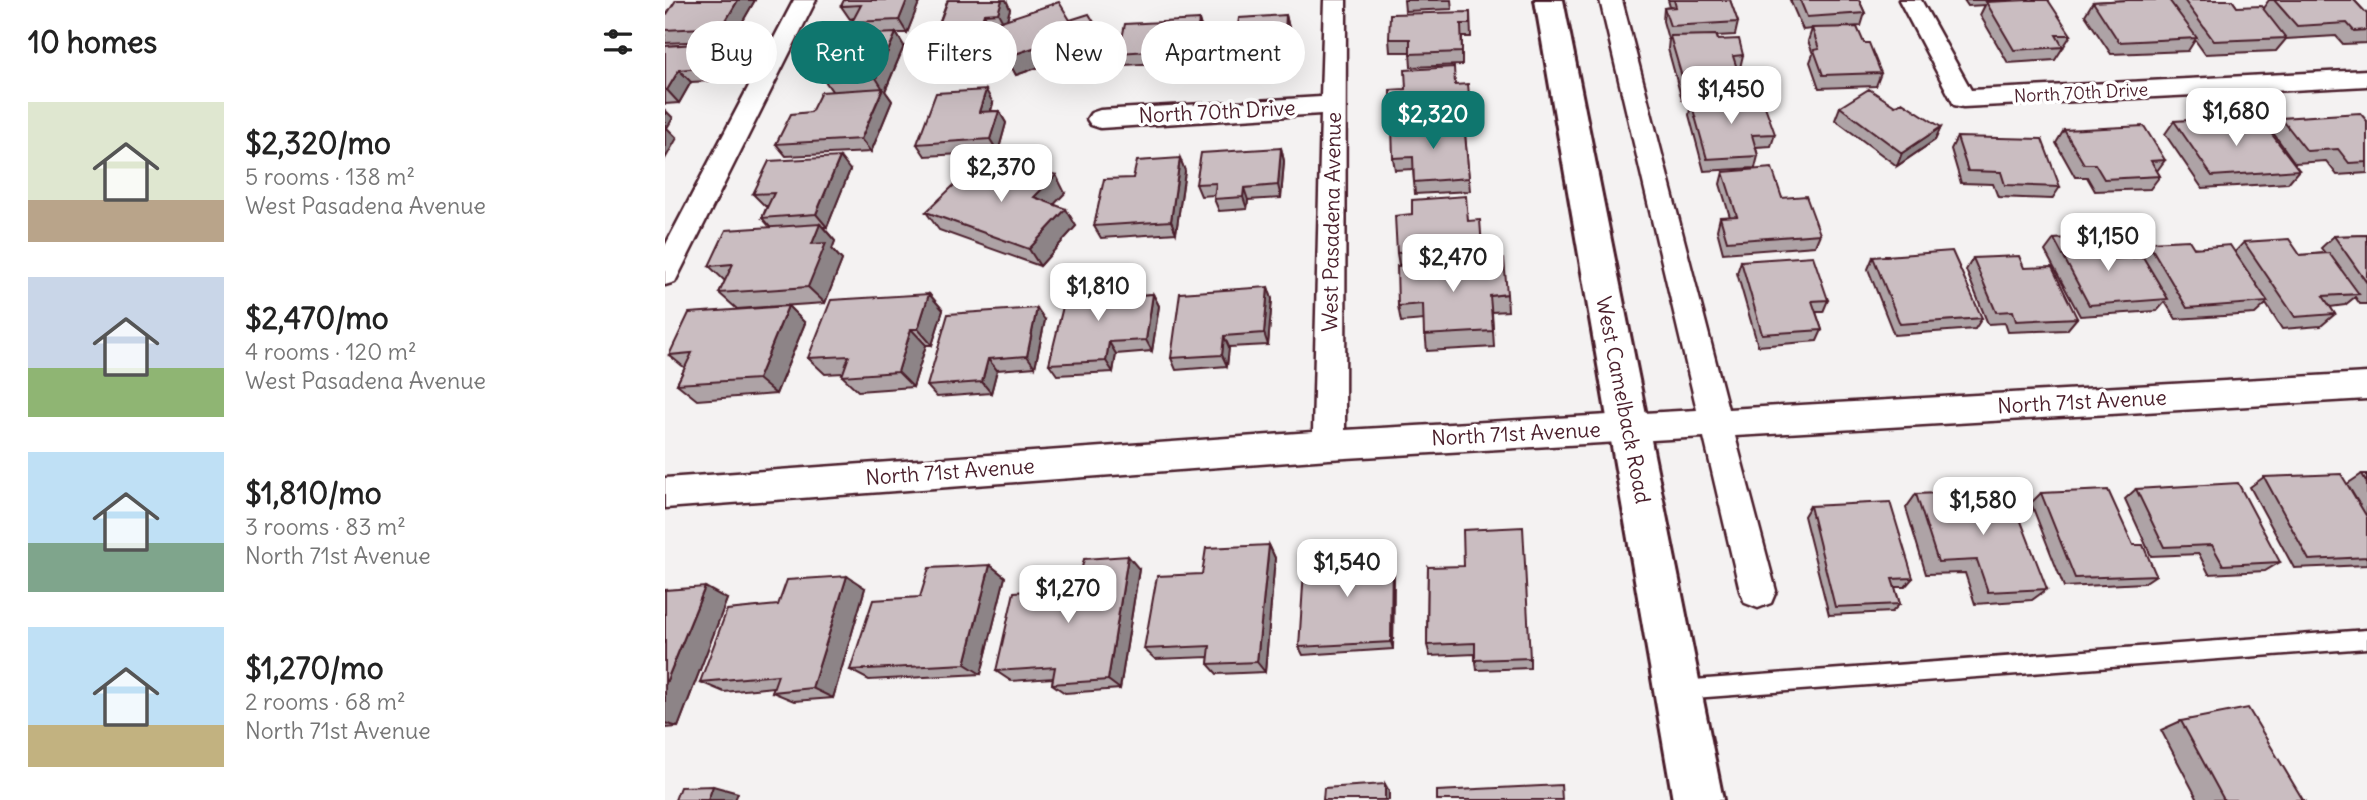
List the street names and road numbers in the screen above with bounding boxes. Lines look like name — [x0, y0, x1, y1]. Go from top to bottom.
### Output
street label: North 70th Drive — [2013, 77, 2149, 108]
street label: North 70th Drive — [1138, 94, 1296, 129]
street label: West Pasadena Avenue — [1316, 112, 1347, 332]
street label: West Camelback Road — [1590, 294, 1657, 506]
street label: North 71st Avenue — [1997, 384, 2167, 419]
street label: North 71st Avenue — [1431, 416, 1601, 451]
street label: North 71st Avenue — [864, 452, 1035, 491]

